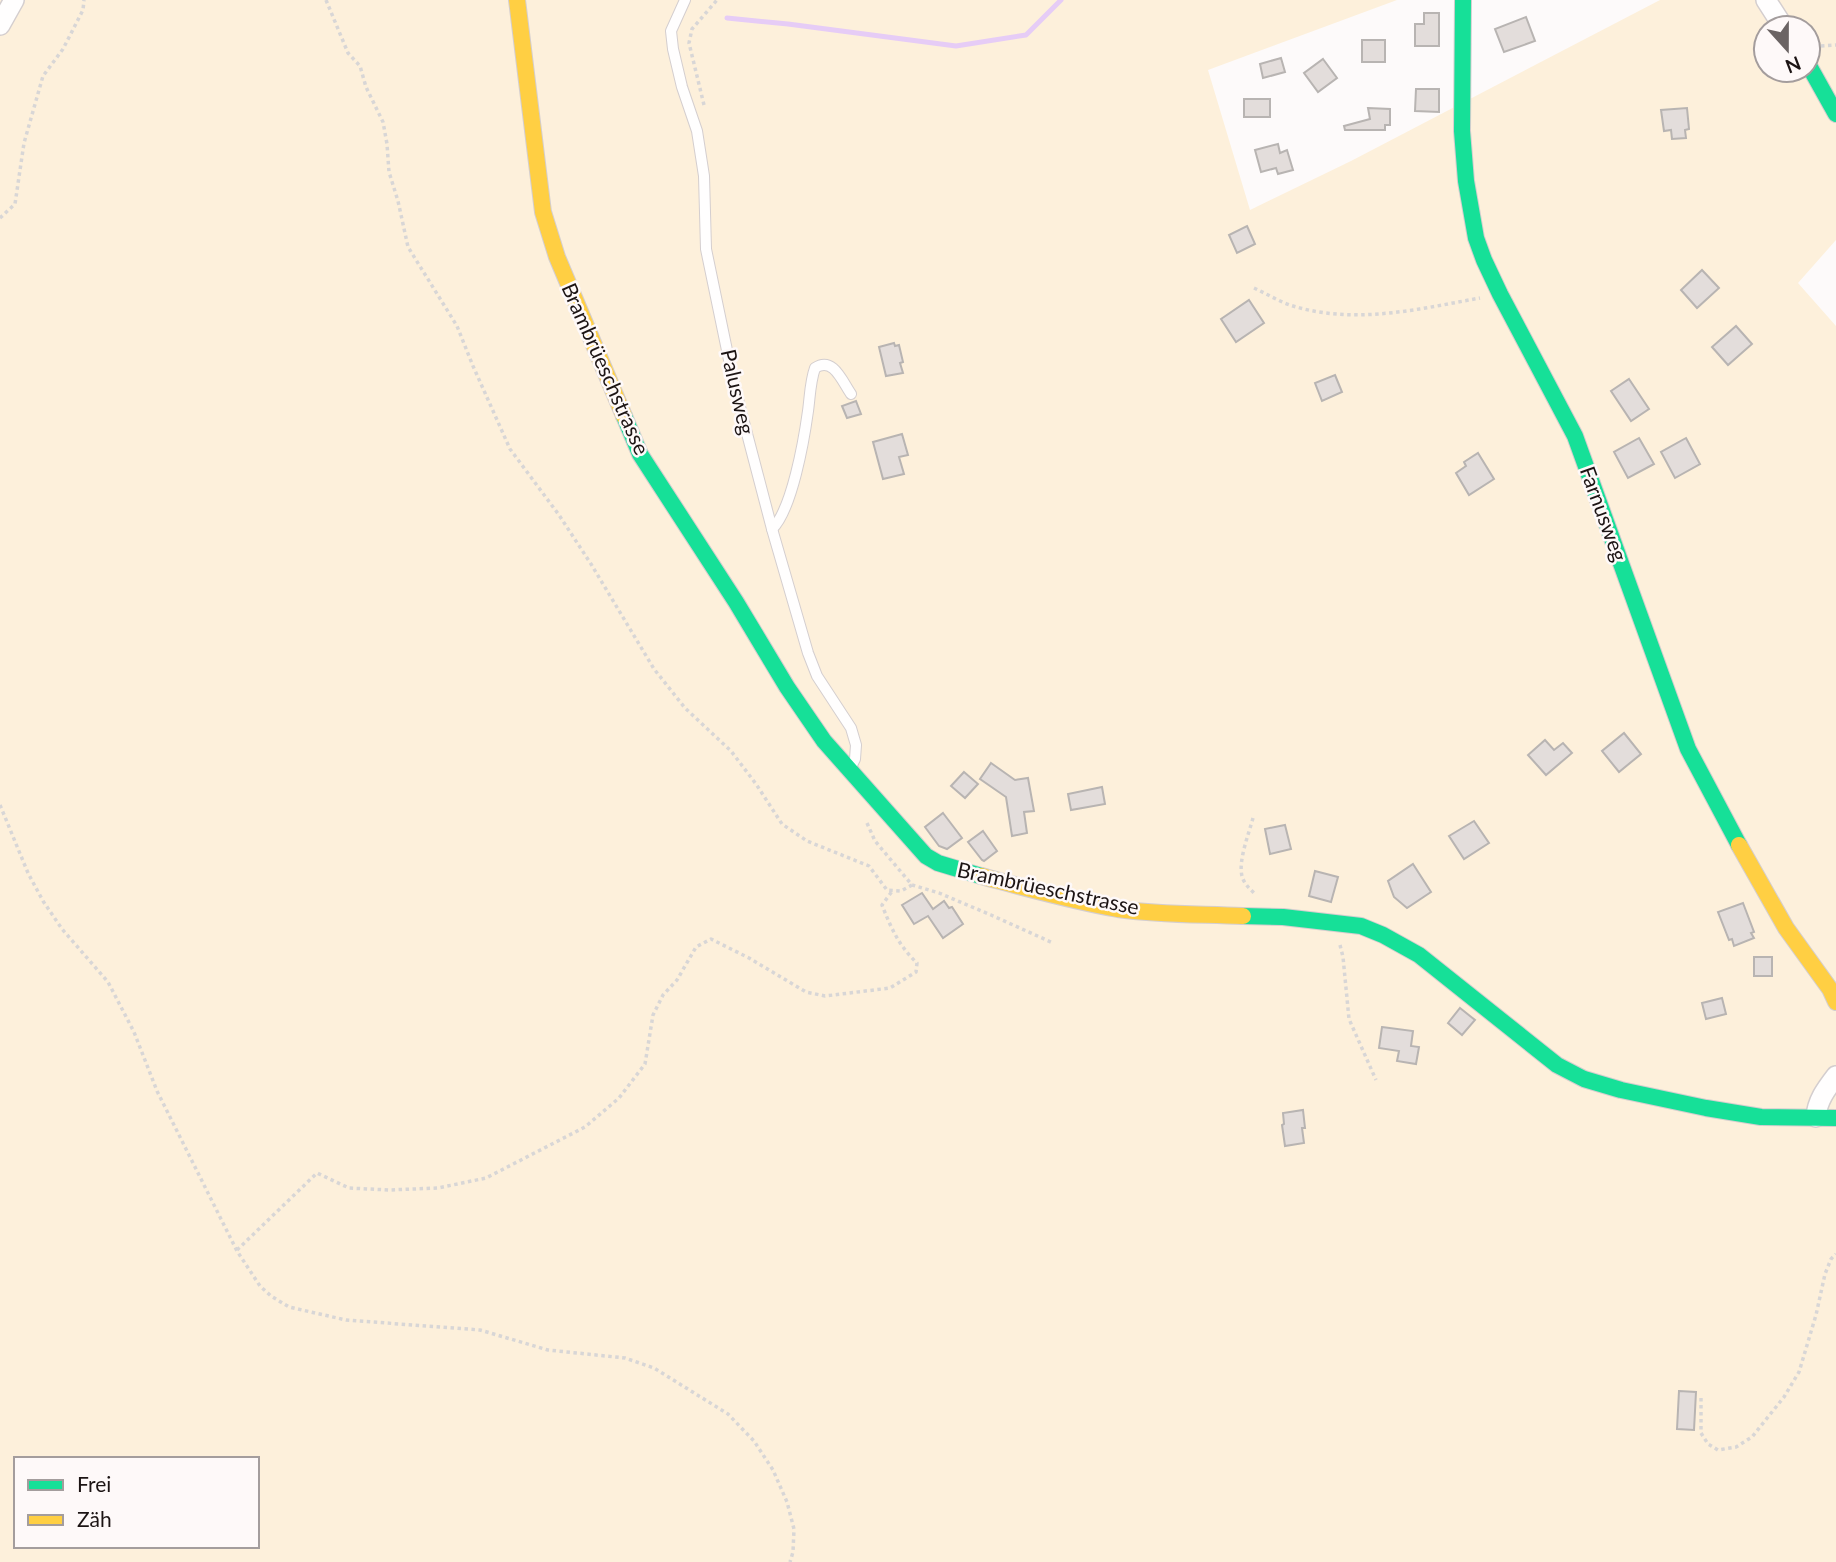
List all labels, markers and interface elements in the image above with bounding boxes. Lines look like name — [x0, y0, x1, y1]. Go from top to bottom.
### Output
north arrow — [1752, 14, 1822, 84]
text: N — [1782, 52, 1804, 79]
street label: Brambrüeschstrasse — [557, 279, 655, 458]
street label: Palusweg — [717, 347, 760, 437]
street label: Farnusweg — [1576, 463, 1633, 565]
street label: Brambrüeschstrasse — [955, 856, 1142, 919]
legend — [14, 1457, 259, 1548]
text: Frei — [77, 1471, 111, 1496]
text: Zäh — [77, 1506, 112, 1531]

